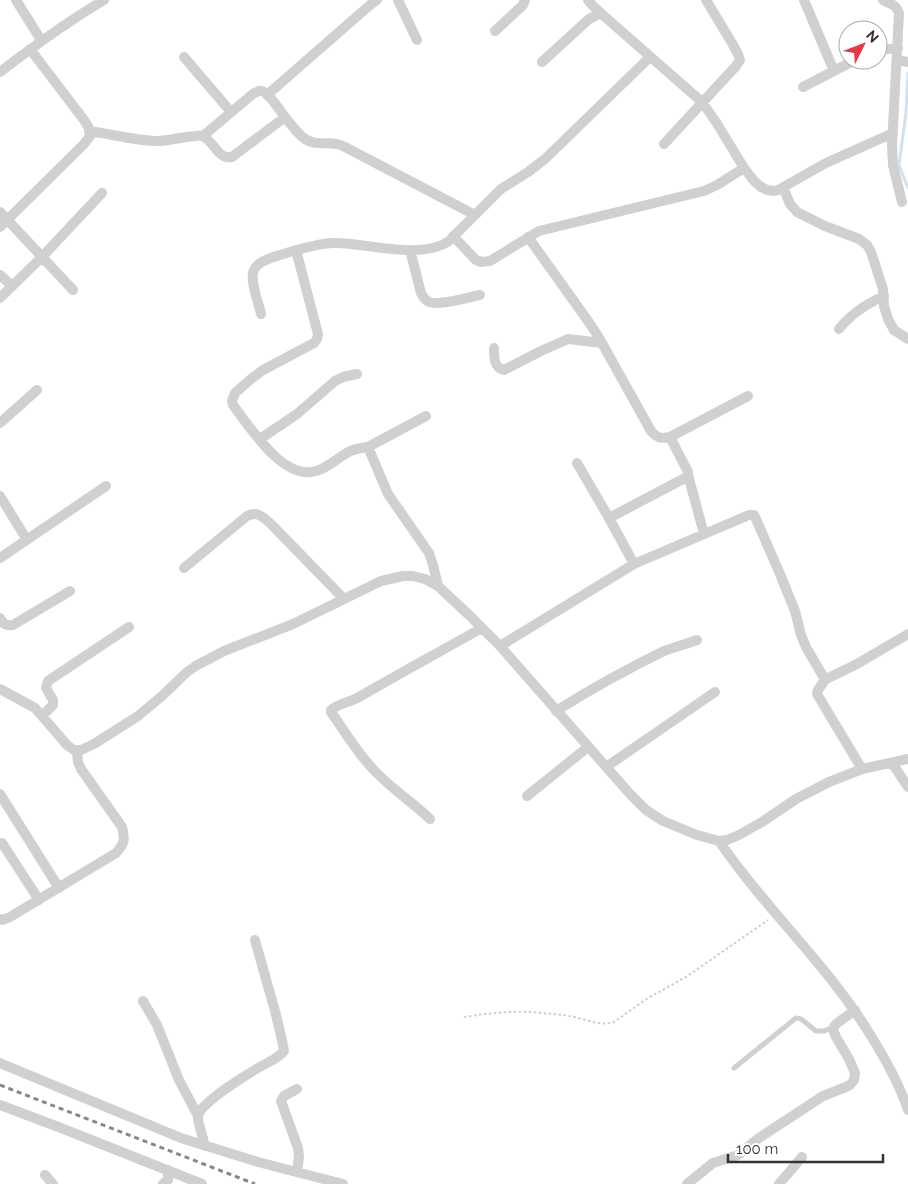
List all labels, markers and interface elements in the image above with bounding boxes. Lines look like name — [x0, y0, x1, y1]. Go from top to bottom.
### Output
north arrow — [838, 20, 888, 70]
text: N — [863, 27, 882, 46]
scale bar — [728, 1132, 883, 1164]
text: 100 m — [736, 1140, 778, 1158]

